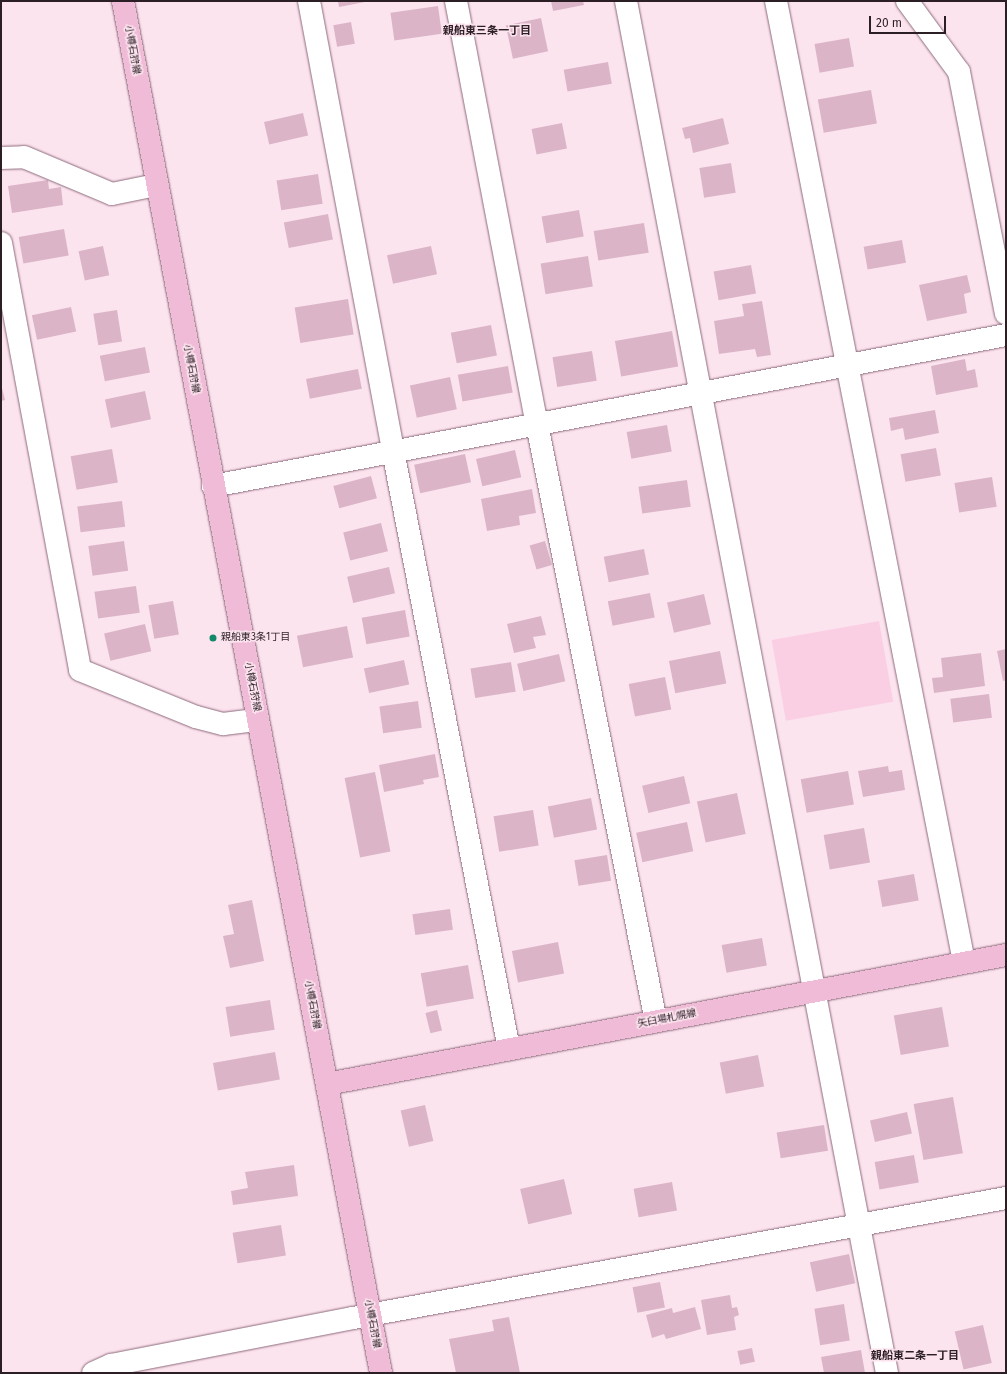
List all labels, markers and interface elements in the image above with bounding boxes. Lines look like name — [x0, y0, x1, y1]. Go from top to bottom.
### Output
scale bar — [871, 8, 948, 34]
text: 20 m — [876, 16, 902, 30]
street label: 小樽石狩線 — [122, 24, 142, 76]
district label: 親船東三条一丁目 — [443, 24, 531, 38]
street label: 小樽石狩線 — [180, 343, 202, 395]
place label: 親船東3条1丁目 — [221, 632, 290, 644]
marker: 親船東3条1丁目 — [208, 633, 218, 643]
street label: 小樽石狩線 — [241, 661, 263, 713]
street label: 小樽石狩線 — [301, 979, 323, 1031]
street label: 矢臼場札幌線 — [636, 1007, 698, 1031]
street label: 小樽石狩線 — [361, 1298, 383, 1350]
district label: 親船東二条一丁目 — [871, 1349, 959, 1363]

